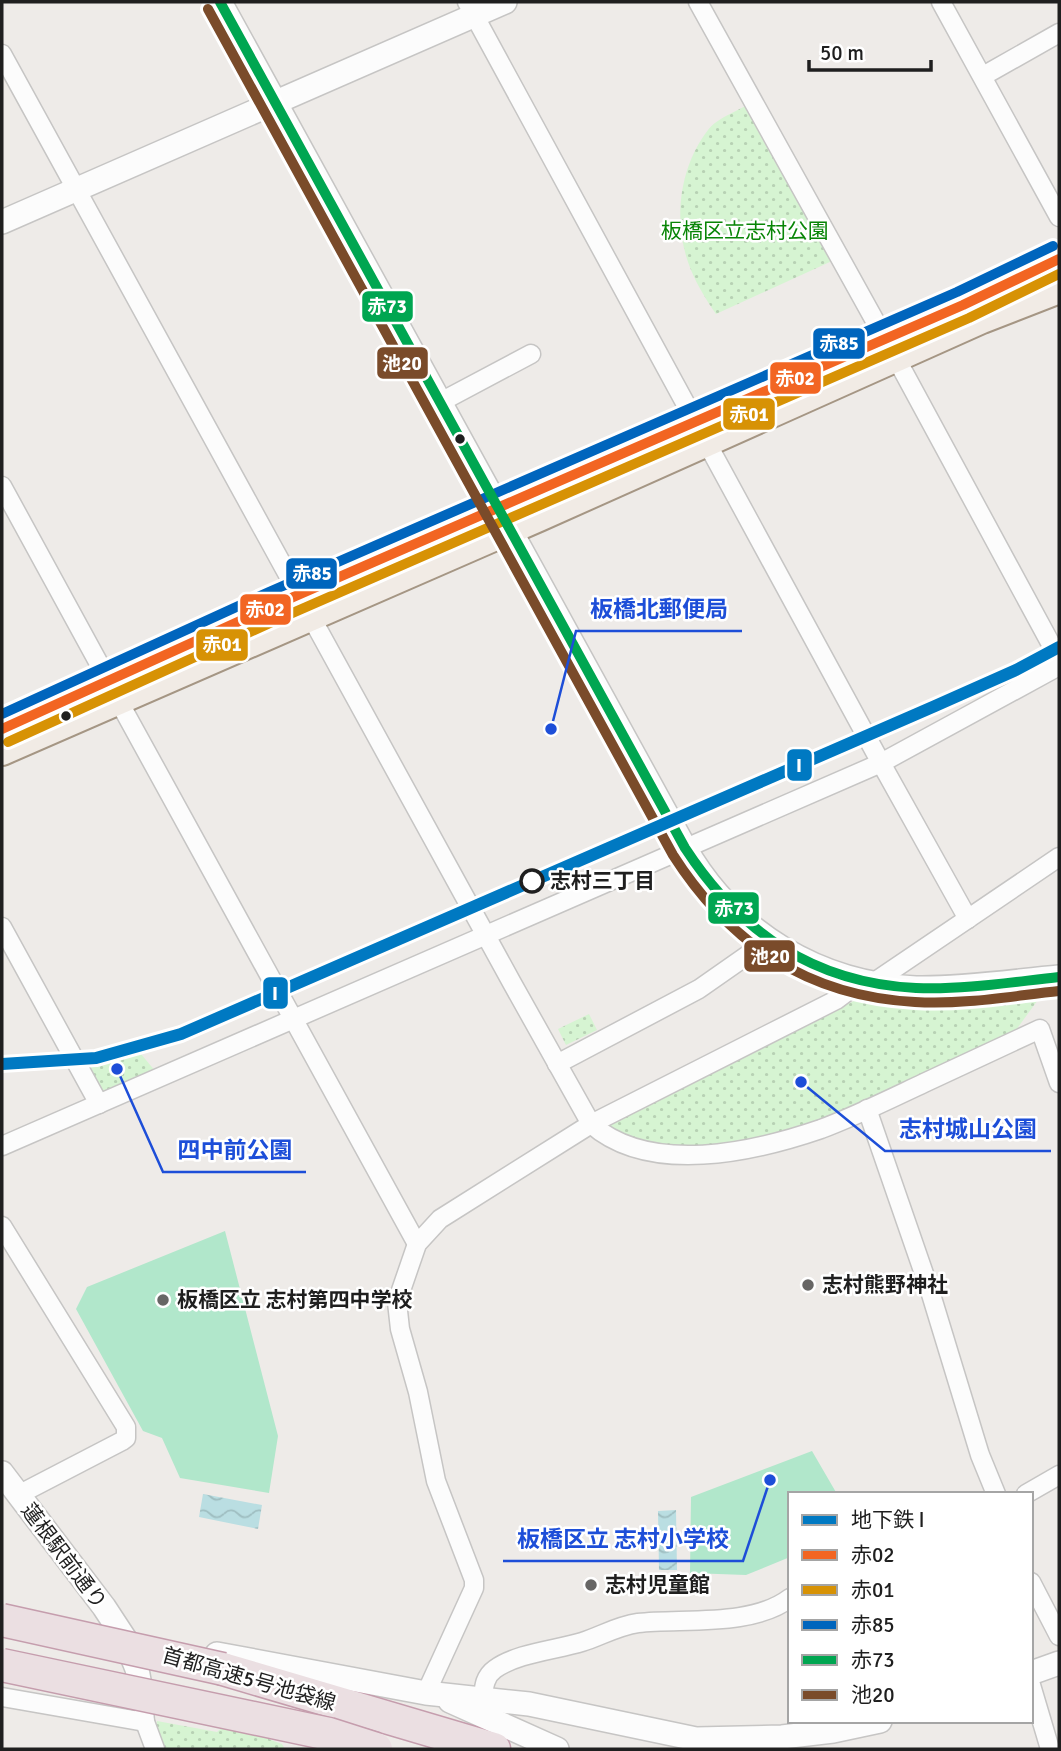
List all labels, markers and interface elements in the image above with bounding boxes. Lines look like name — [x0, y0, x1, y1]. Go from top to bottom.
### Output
scale bar — [809, 28, 932, 72]
text: 50 m — [820, 40, 864, 66]
park label: 板橋区立志村公園 — [661, 218, 829, 244]
line badge: 赤73 — [361, 290, 414, 323]
text: 赤73 — [367, 295, 407, 319]
line badge: 赤85 — [812, 327, 866, 360]
text: 赤85 — [819, 332, 859, 356]
line badge: 池20 — [376, 346, 429, 380]
text: 池20 — [382, 352, 422, 376]
line badge: 赤02 — [769, 361, 822, 395]
text: 赤02 — [775, 367, 815, 391]
line badge: 赤01 — [722, 397, 776, 431]
text: 赤01 — [729, 403, 769, 427]
unlabelled marker — [453, 432, 467, 446]
line badge: 赤85 — [285, 557, 338, 590]
text: 赤85 — [292, 562, 332, 586]
callout: 板橋北郵便局 — [576, 587, 742, 631]
line badge: 赤02 — [239, 593, 292, 626]
text: 板橋北郵便局 — [590, 595, 728, 624]
text: 赤02 — [245, 598, 285, 622]
line badge: 赤01 — [195, 628, 249, 662]
text: 赤01 — [202, 633, 242, 657]
unlabelled marker — [59, 709, 73, 723]
line badge: I — [786, 748, 813, 782]
text: I — [796, 754, 802, 778]
place label: 志村三丁目 — [550, 868, 655, 894]
marker: 志村三丁目 — [520, 869, 544, 893]
line badge: 赤73 — [707, 891, 760, 925]
text: 赤73 — [714, 897, 754, 921]
line badge: 池20 — [743, 939, 796, 973]
text: 池20 — [750, 945, 790, 969]
line badge: I — [262, 976, 289, 1010]
text: I — [272, 982, 278, 1006]
callout: 志村城山公園 — [885, 1107, 1051, 1151]
text: 志村城山公園 — [899, 1115, 1037, 1144]
callout: 四中前公園 — [163, 1128, 306, 1172]
text: 四中前公園 — [178, 1136, 293, 1165]
place label: 志村熊野神社 — [822, 1272, 948, 1298]
marker: 志村熊野神社 — [800, 1277, 816, 1293]
place label: 板橋区立 志村第四中学校 — [177, 1287, 413, 1313]
marker: 板橋区立 志村第四中学校 — [155, 1292, 171, 1308]
legend — [788, 1492, 1033, 1723]
street label: 蓮根駅前通り — [16, 1498, 112, 1614]
text: 地下鉄 I — [851, 1507, 925, 1533]
callout: 板橋区立 志村小学校 — [503, 1517, 743, 1561]
text: 板橋区立 志村小学校 — [517, 1525, 729, 1554]
text: 赤02 — [851, 1542, 895, 1568]
place label: 志村児童館 — [605, 1572, 710, 1598]
marker: 志村児童館 — [583, 1577, 599, 1593]
text: 赤01 — [851, 1577, 895, 1603]
text: 赤85 — [851, 1612, 895, 1638]
street label: 首都高速5号池袋線 — [159, 1642, 339, 1716]
text: 赤73 — [851, 1647, 895, 1673]
text: 池20 — [851, 1682, 895, 1708]

